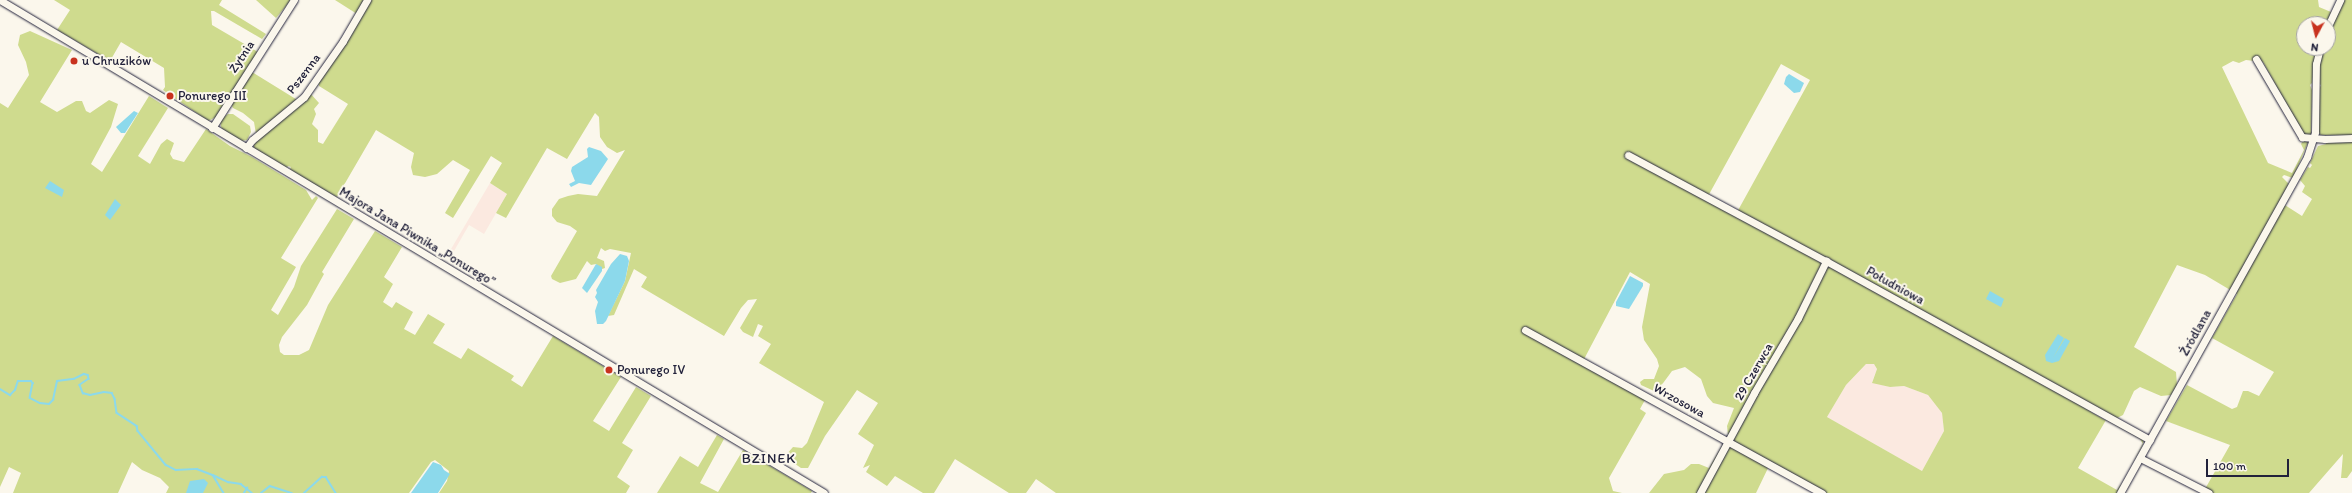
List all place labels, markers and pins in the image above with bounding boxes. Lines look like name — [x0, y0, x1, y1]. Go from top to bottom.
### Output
place label: u Chruzików — [82, 53, 151, 69]
marker: u Chruzików — [69, 56, 79, 66]
place label: Ponurego III — [178, 88, 247, 104]
marker: Ponurego III — [165, 91, 175, 101]
place label: Ponurego IV — [617, 362, 685, 378]
marker: Ponurego IV — [604, 365, 614, 375]

